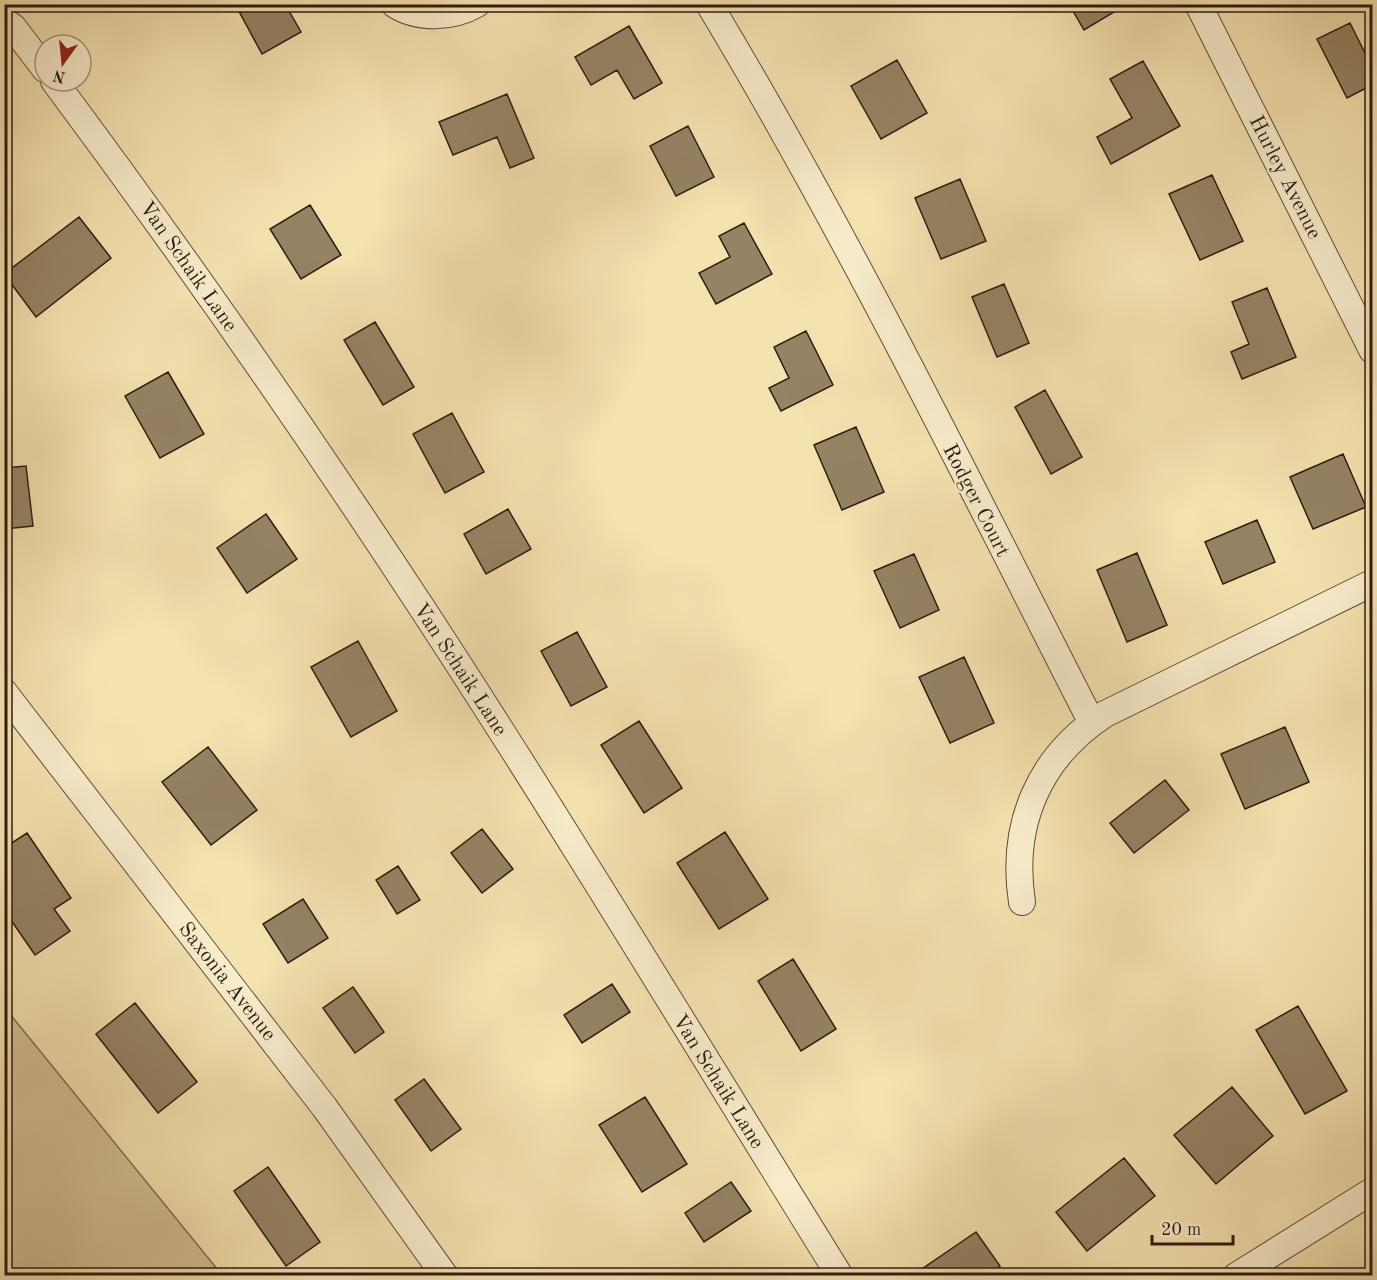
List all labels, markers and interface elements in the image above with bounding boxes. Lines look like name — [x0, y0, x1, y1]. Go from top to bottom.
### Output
north arrow — [33, 33, 93, 93]
text: N — [51, 66, 68, 85]
street label: Hurley Avenue — [1245, 113, 1325, 243]
street label: Van Schaik Lane — [135, 198, 241, 336]
street label: Rodger Court — [938, 441, 1013, 561]
street label: Van Schaik Lane — [409, 600, 510, 740]
street label: Saxonia Avenue — [174, 919, 279, 1045]
street label: Van Schaik Lane — [668, 1011, 767, 1153]
scale bar — [1152, 1208, 1233, 1246]
text: 20 m — [1161, 1221, 1201, 1239]

